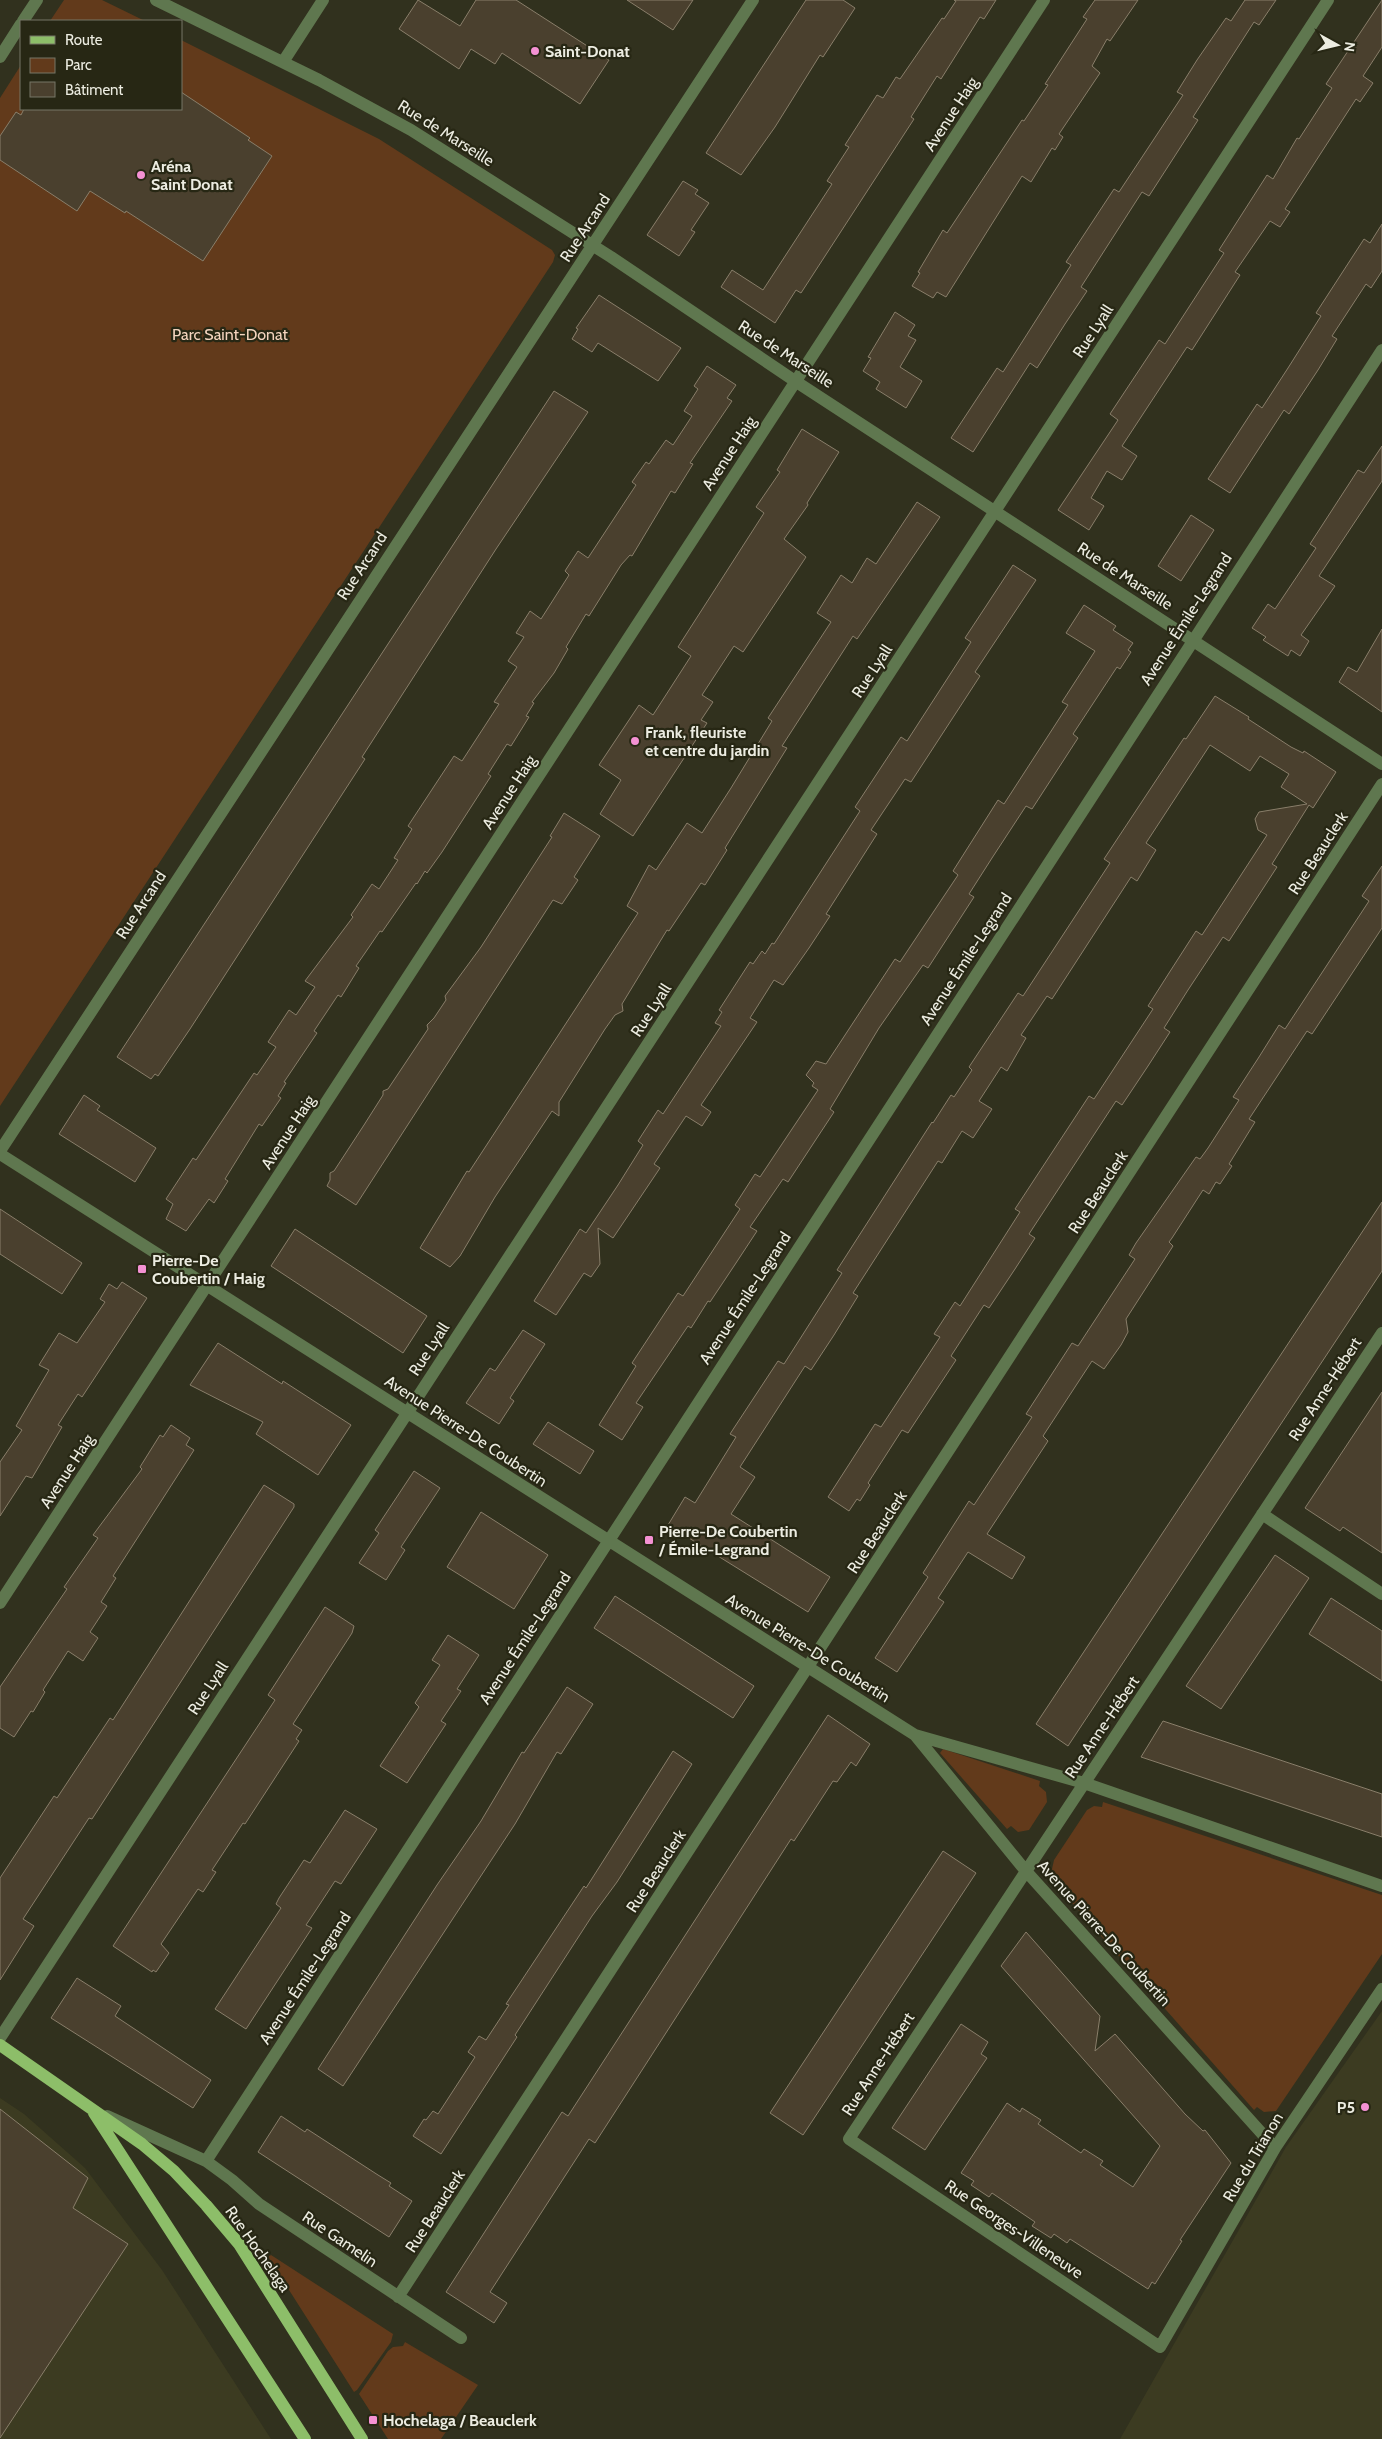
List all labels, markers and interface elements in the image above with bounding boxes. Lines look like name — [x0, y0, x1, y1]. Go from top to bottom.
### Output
legend — [20, 20, 182, 110]
north arrow — [1312, 20, 1362, 70]
text: Route — [65, 31, 103, 49]
text: N — [1340, 41, 1359, 53]
place label: Saint-Donat — [545, 42, 630, 61]
marker: Saint-Donat — [529, 45, 541, 57]
text: Parc — [65, 56, 92, 74]
street label: Avenue Haig — [920, 73, 983, 155]
text: Bâtiment — [65, 81, 123, 99]
street label: Rue de Marseille — [394, 96, 498, 170]
place label: Aréna Saint Donat — [151, 157, 233, 194]
marker: Aréna Saint Donat — [135, 169, 147, 181]
street label: Rue Arcand — [556, 190, 614, 266]
street label: Rue Lyall — [1069, 301, 1117, 361]
street label: Rue de Marseille — [735, 316, 837, 392]
park label: Parc Saint-Donat — [172, 325, 289, 344]
street label: Avenue Haig — [698, 412, 761, 494]
street label: Rue Arcand — [333, 528, 391, 604]
street label: Rue de Marseille — [1074, 538, 1176, 614]
street label: Avenue Émile-Legrand — [1136, 549, 1236, 689]
street label: Rue Lyall — [848, 641, 896, 701]
place label: Frank, fleuriste et centre du jardin — [645, 723, 769, 760]
marker: Frank, fleuriste et centre du jardin — [629, 735, 641, 747]
street label: Avenue Haig — [478, 751, 541, 833]
street label: Rue Beauclerk — [1284, 807, 1352, 898]
street label: Rue Arcand — [112, 867, 170, 943]
street label: Avenue Émile-Legrand — [916, 889, 1016, 1029]
street label: Rue Lyall — [627, 980, 675, 1040]
street label: Avenue Haig — [257, 1091, 320, 1173]
street label: Rue Beauclerk — [1064, 1146, 1132, 1237]
street label: Avenue Émile-Legrand — [695, 1228, 795, 1368]
place label: Pierre-De Coubertin / Haig — [152, 1251, 265, 1288]
marker: Pierre-De Coubertin / Haig — [136, 1263, 148, 1275]
street label: Rue Lyall — [405, 1319, 453, 1379]
street label: Rue Anne-Hébert — [1285, 1333, 1366, 1444]
street label: Avenue Pierre-De Coubertin — [381, 1371, 551, 1491]
street label: Avenue Haig — [36, 1430, 99, 1512]
street label: Rue Beauclerk — [843, 1486, 911, 1577]
place label: Pierre-De Coubertin / Émile-Legrand — [658, 1522, 798, 1559]
marker: Pierre-De Coubertin / Émile-Legrand — [643, 1534, 655, 1546]
street label: Avenue Émile-Legrand — [475, 1568, 575, 1708]
street label: Avenue Pierre-De Coubertin — [722, 1590, 894, 1706]
street label: Rue Lyall — [184, 1658, 232, 1718]
street label: Rue Anne-Hébert — [1061, 1672, 1144, 1782]
street label: Rue Beauclerk — [622, 1825, 690, 1916]
street label: Avenue Pierre-De Coubertin — [1033, 1856, 1175, 2010]
street label: Avenue Émile-Legrand — [255, 1908, 355, 2048]
street label: Rue Anne-Hébert — [838, 2008, 919, 2119]
place label: P5 — [1337, 2098, 1355, 2117]
marker: P5 — [1359, 2101, 1371, 2113]
street label: Rue du Trianon — [1219, 2109, 1287, 2205]
street label: Rue Beauclerk — [401, 2165, 469, 2256]
street label: Rue Georges-Villeneuve — [941, 2176, 1087, 2282]
street label: Rue Hochelaga — [221, 2202, 295, 2296]
street label: Rue Gamelin — [299, 2207, 381, 2271]
place label: Hochelaga / Beauclerk — [383, 2411, 537, 2430]
marker: Hochelaga / Beauclerk — [367, 2414, 379, 2426]

